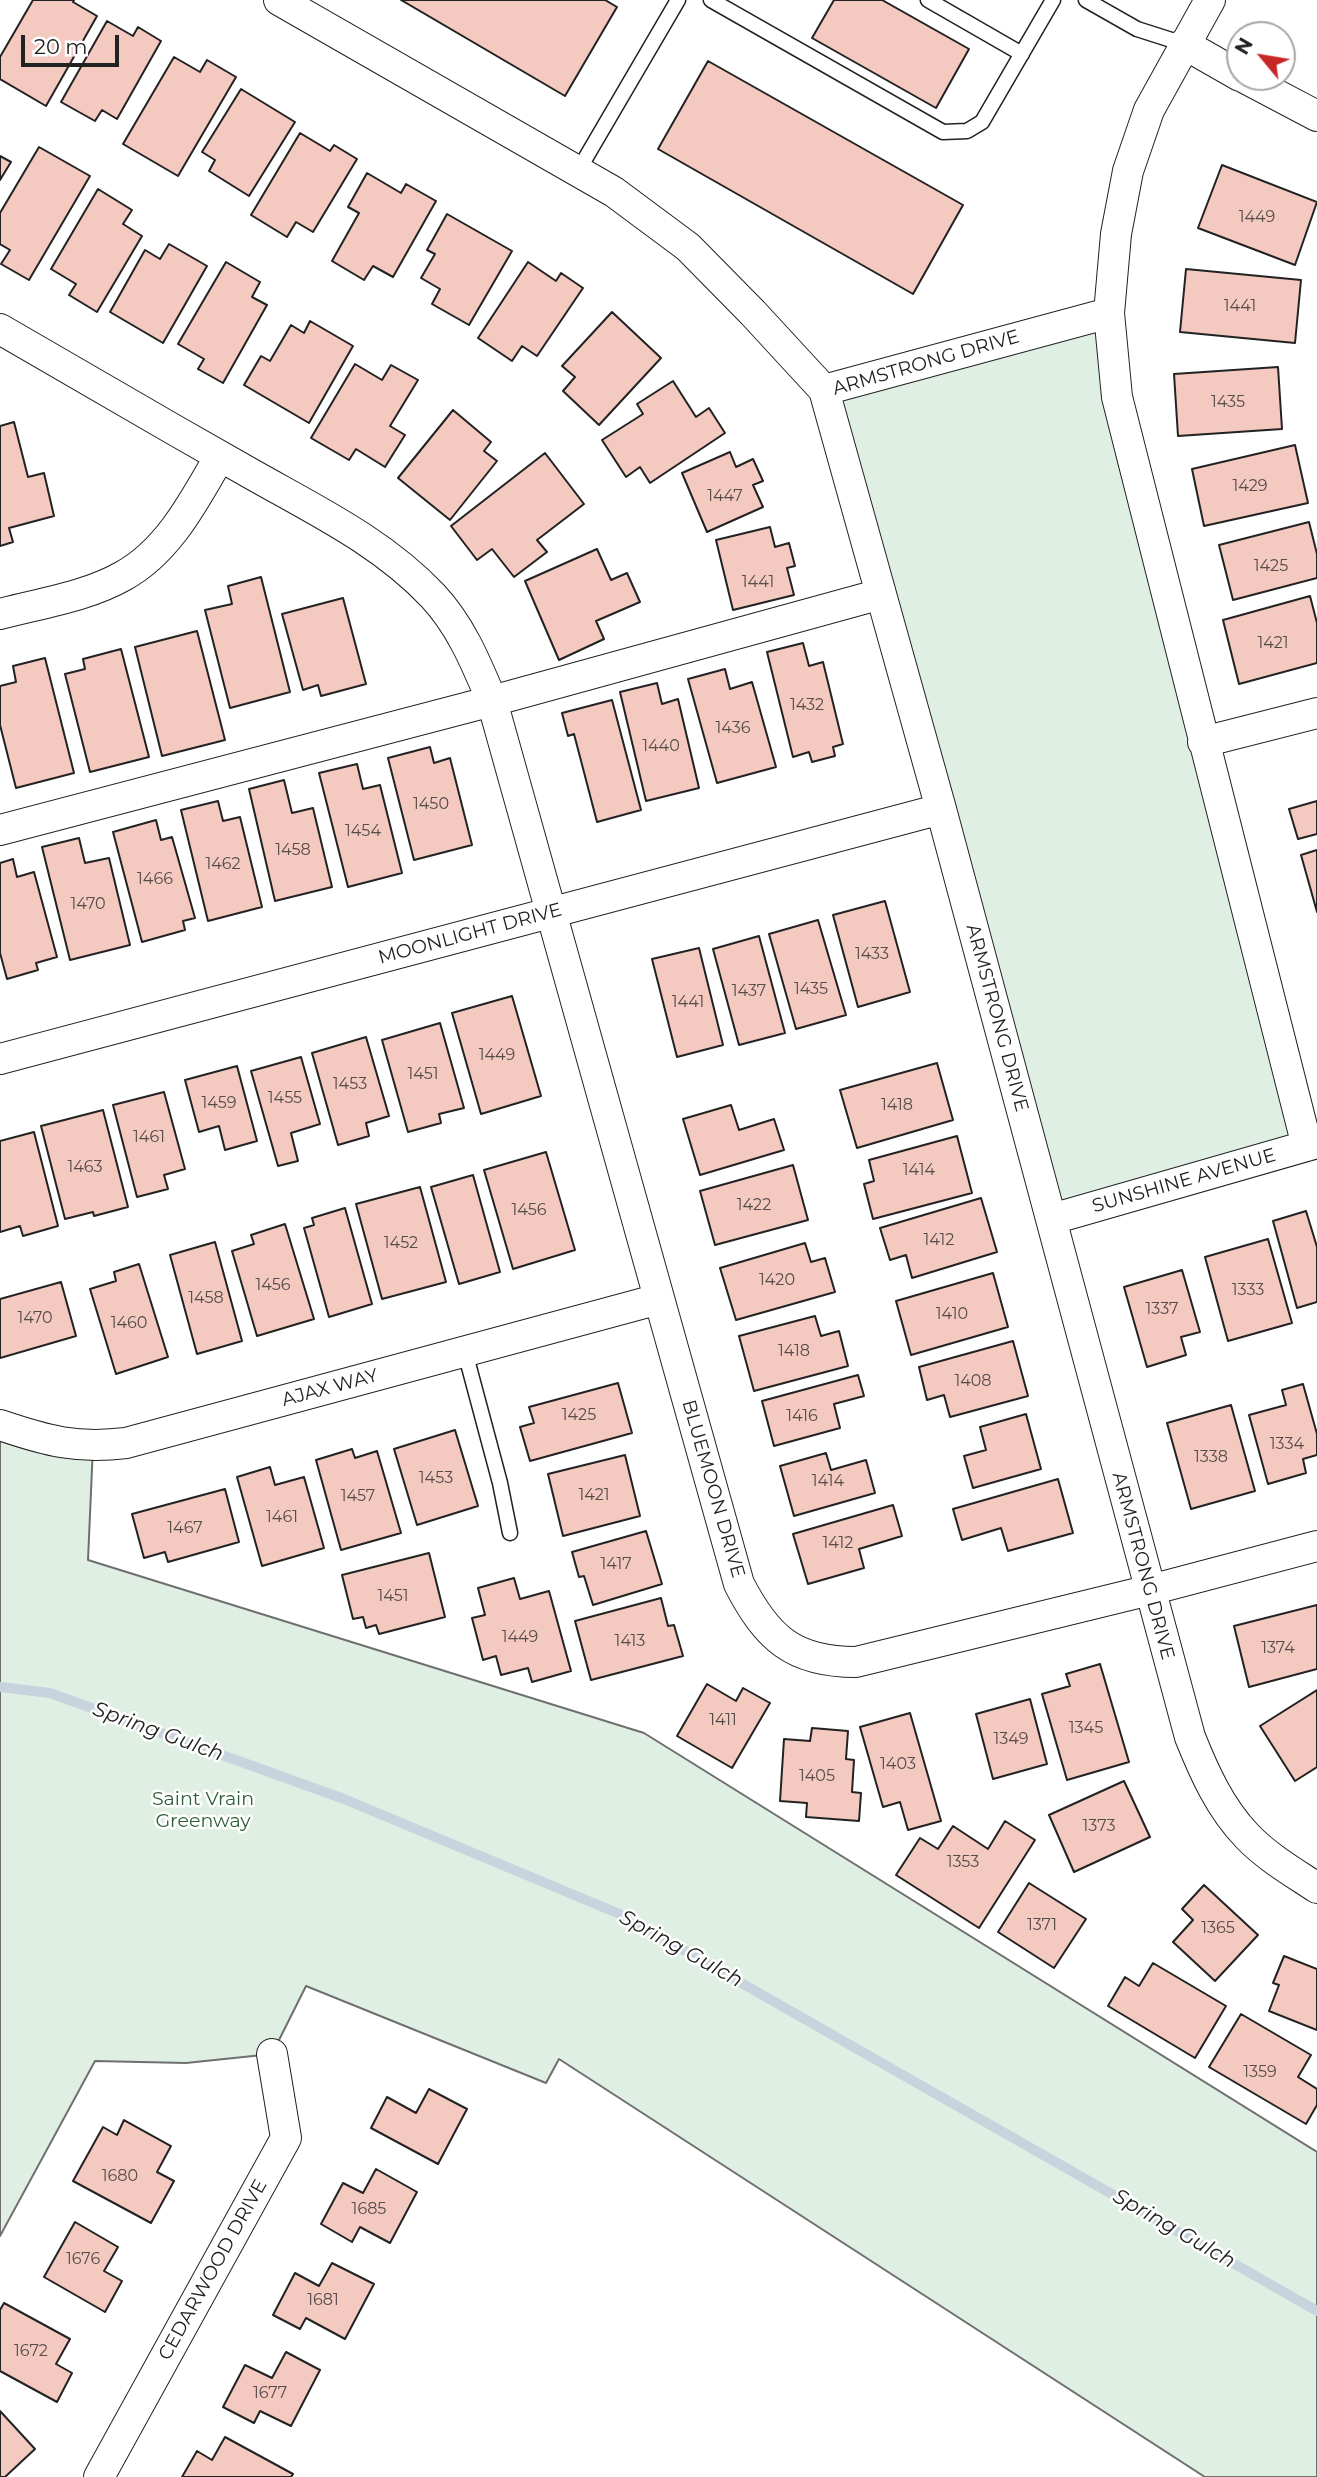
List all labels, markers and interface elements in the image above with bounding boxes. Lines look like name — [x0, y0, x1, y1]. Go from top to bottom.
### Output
scale bar — [24, 21, 122, 65]
north arrow — [1226, 21, 1296, 91]
text: 20 m — [34, 34, 88, 59]
text: N — [1230, 34, 1258, 59]
house number: 1449 — [1239, 207, 1275, 227]
house number: 1441 — [1224, 296, 1256, 316]
street label: ARMSTRONG DRIVE — [830, 325, 1022, 401]
house number: 1435 — [1211, 392, 1245, 412]
house number: 1429 — [1232, 476, 1268, 496]
house number: 1447 — [707, 486, 743, 506]
house number: 1425 — [1254, 556, 1288, 576]
house number: 1441 — [742, 572, 774, 592]
house number: 1421 — [1257, 633, 1289, 653]
house number: 1432 — [790, 695, 824, 715]
house number: 1436 — [716, 718, 750, 738]
house number: 1440 — [642, 736, 680, 756]
house number: 1450 — [413, 794, 449, 814]
house number: 1454 — [345, 821, 381, 841]
house number: 1458 — [275, 840, 311, 860]
house number: 1462 — [205, 854, 241, 874]
house number: 1466 — [137, 869, 173, 889]
house number: 1470 — [70, 894, 106, 914]
street label: MOONLIGHT DRIVE — [376, 899, 564, 969]
street label: ARMSTRONG DRIVE — [961, 922, 1033, 1114]
house number: 1433 — [855, 944, 889, 964]
house number: 1435 — [794, 979, 828, 999]
house number: 1437 — [732, 981, 766, 1001]
house number: 1441 — [672, 992, 704, 1012]
house number: 1449 — [479, 1045, 515, 1065]
house number: 1451 — [407, 1064, 439, 1084]
house number: 1453 — [333, 1074, 367, 1094]
house number: 1455 — [268, 1088, 302, 1108]
house number: 1459 — [201, 1093, 237, 1113]
house number: 1418 — [881, 1095, 913, 1115]
house number: 1461 — [133, 1127, 165, 1147]
street label: SUNSHINE AVENUE — [1090, 1144, 1278, 1218]
house number: 1463 — [67, 1157, 103, 1177]
house number: 1414 — [903, 1160, 935, 1180]
house number: 1422 — [737, 1195, 771, 1215]
house number: 1456 — [511, 1200, 547, 1220]
house number: 1412 — [924, 1230, 954, 1250]
house number: 1452 — [384, 1233, 418, 1253]
house number: 1420 — [759, 1270, 795, 1290]
house number: 1456 — [255, 1275, 291, 1295]
house number: 1333 — [1232, 1280, 1264, 1300]
house number: 1458 — [188, 1288, 224, 1308]
house number: 1337 — [1146, 1299, 1178, 1319]
house number: 1410 — [936, 1304, 968, 1324]
house number: 1470 — [17, 1308, 53, 1328]
house number: 1460 — [111, 1313, 147, 1333]
house number: 1418 — [778, 1341, 810, 1361]
street label: AJAX WAY — [279, 1364, 381, 1412]
house number: 1408 — [954, 1371, 992, 1391]
street label: BLUEMOON DRIVE — [677, 1397, 749, 1581]
house number: 1425 — [562, 1405, 596, 1425]
house number: 1416 — [786, 1406, 818, 1426]
house number: 1334 — [1270, 1434, 1304, 1454]
house number: 1338 — [1194, 1447, 1228, 1467]
house number: 1453 — [419, 1468, 453, 1488]
street label: ARMSTRONG DRIVE — [1107, 1470, 1179, 1662]
house number: 1414 — [812, 1471, 844, 1491]
house number: 1421 — [578, 1485, 610, 1505]
house number: 1457 — [341, 1486, 375, 1506]
house number: 1461 — [266, 1507, 298, 1527]
house number: 1467 — [167, 1518, 203, 1538]
house number: 1412 — [823, 1533, 853, 1553]
house number: 1417 — [600, 1554, 632, 1574]
house number: 1451 — [377, 1586, 409, 1606]
house number: 1449 — [502, 1627, 538, 1647]
house number: 1413 — [615, 1631, 645, 1651]
house number: 1374 — [1261, 1638, 1295, 1658]
water label: Spring Gulch — [89, 1697, 227, 1767]
house number: 1411 — [709, 1710, 737, 1730]
house number: 1345 — [1069, 1718, 1103, 1738]
house number: 1349 — [994, 1729, 1028, 1749]
house number: 1403 — [880, 1754, 916, 1774]
house number: 1405 — [799, 1766, 835, 1786]
park label: Saint Vrain Greenway — [152, 1788, 254, 1832]
house number: 1373 — [1083, 1816, 1115, 1836]
house number: 1353 — [947, 1852, 979, 1872]
water label: Spring Gulch — [615, 1905, 747, 1993]
house number: 1371 — [1027, 1915, 1057, 1935]
house number: 1365 — [1201, 1918, 1235, 1938]
house number: 1359 — [1243, 2062, 1277, 2082]
house number: 1680 — [102, 2166, 138, 2186]
street label: CEDARWOOD DRIVE — [154, 2176, 272, 2364]
water label: Spring Gulch — [1108, 2184, 1240, 2274]
house number: 1685 — [352, 2199, 386, 2219]
house number: 1676 — [66, 2249, 100, 2269]
house number: 1681 — [307, 2290, 339, 2310]
house number: 1672 — [14, 2341, 48, 2361]
house number: 1677 — [253, 2383, 287, 2403]

